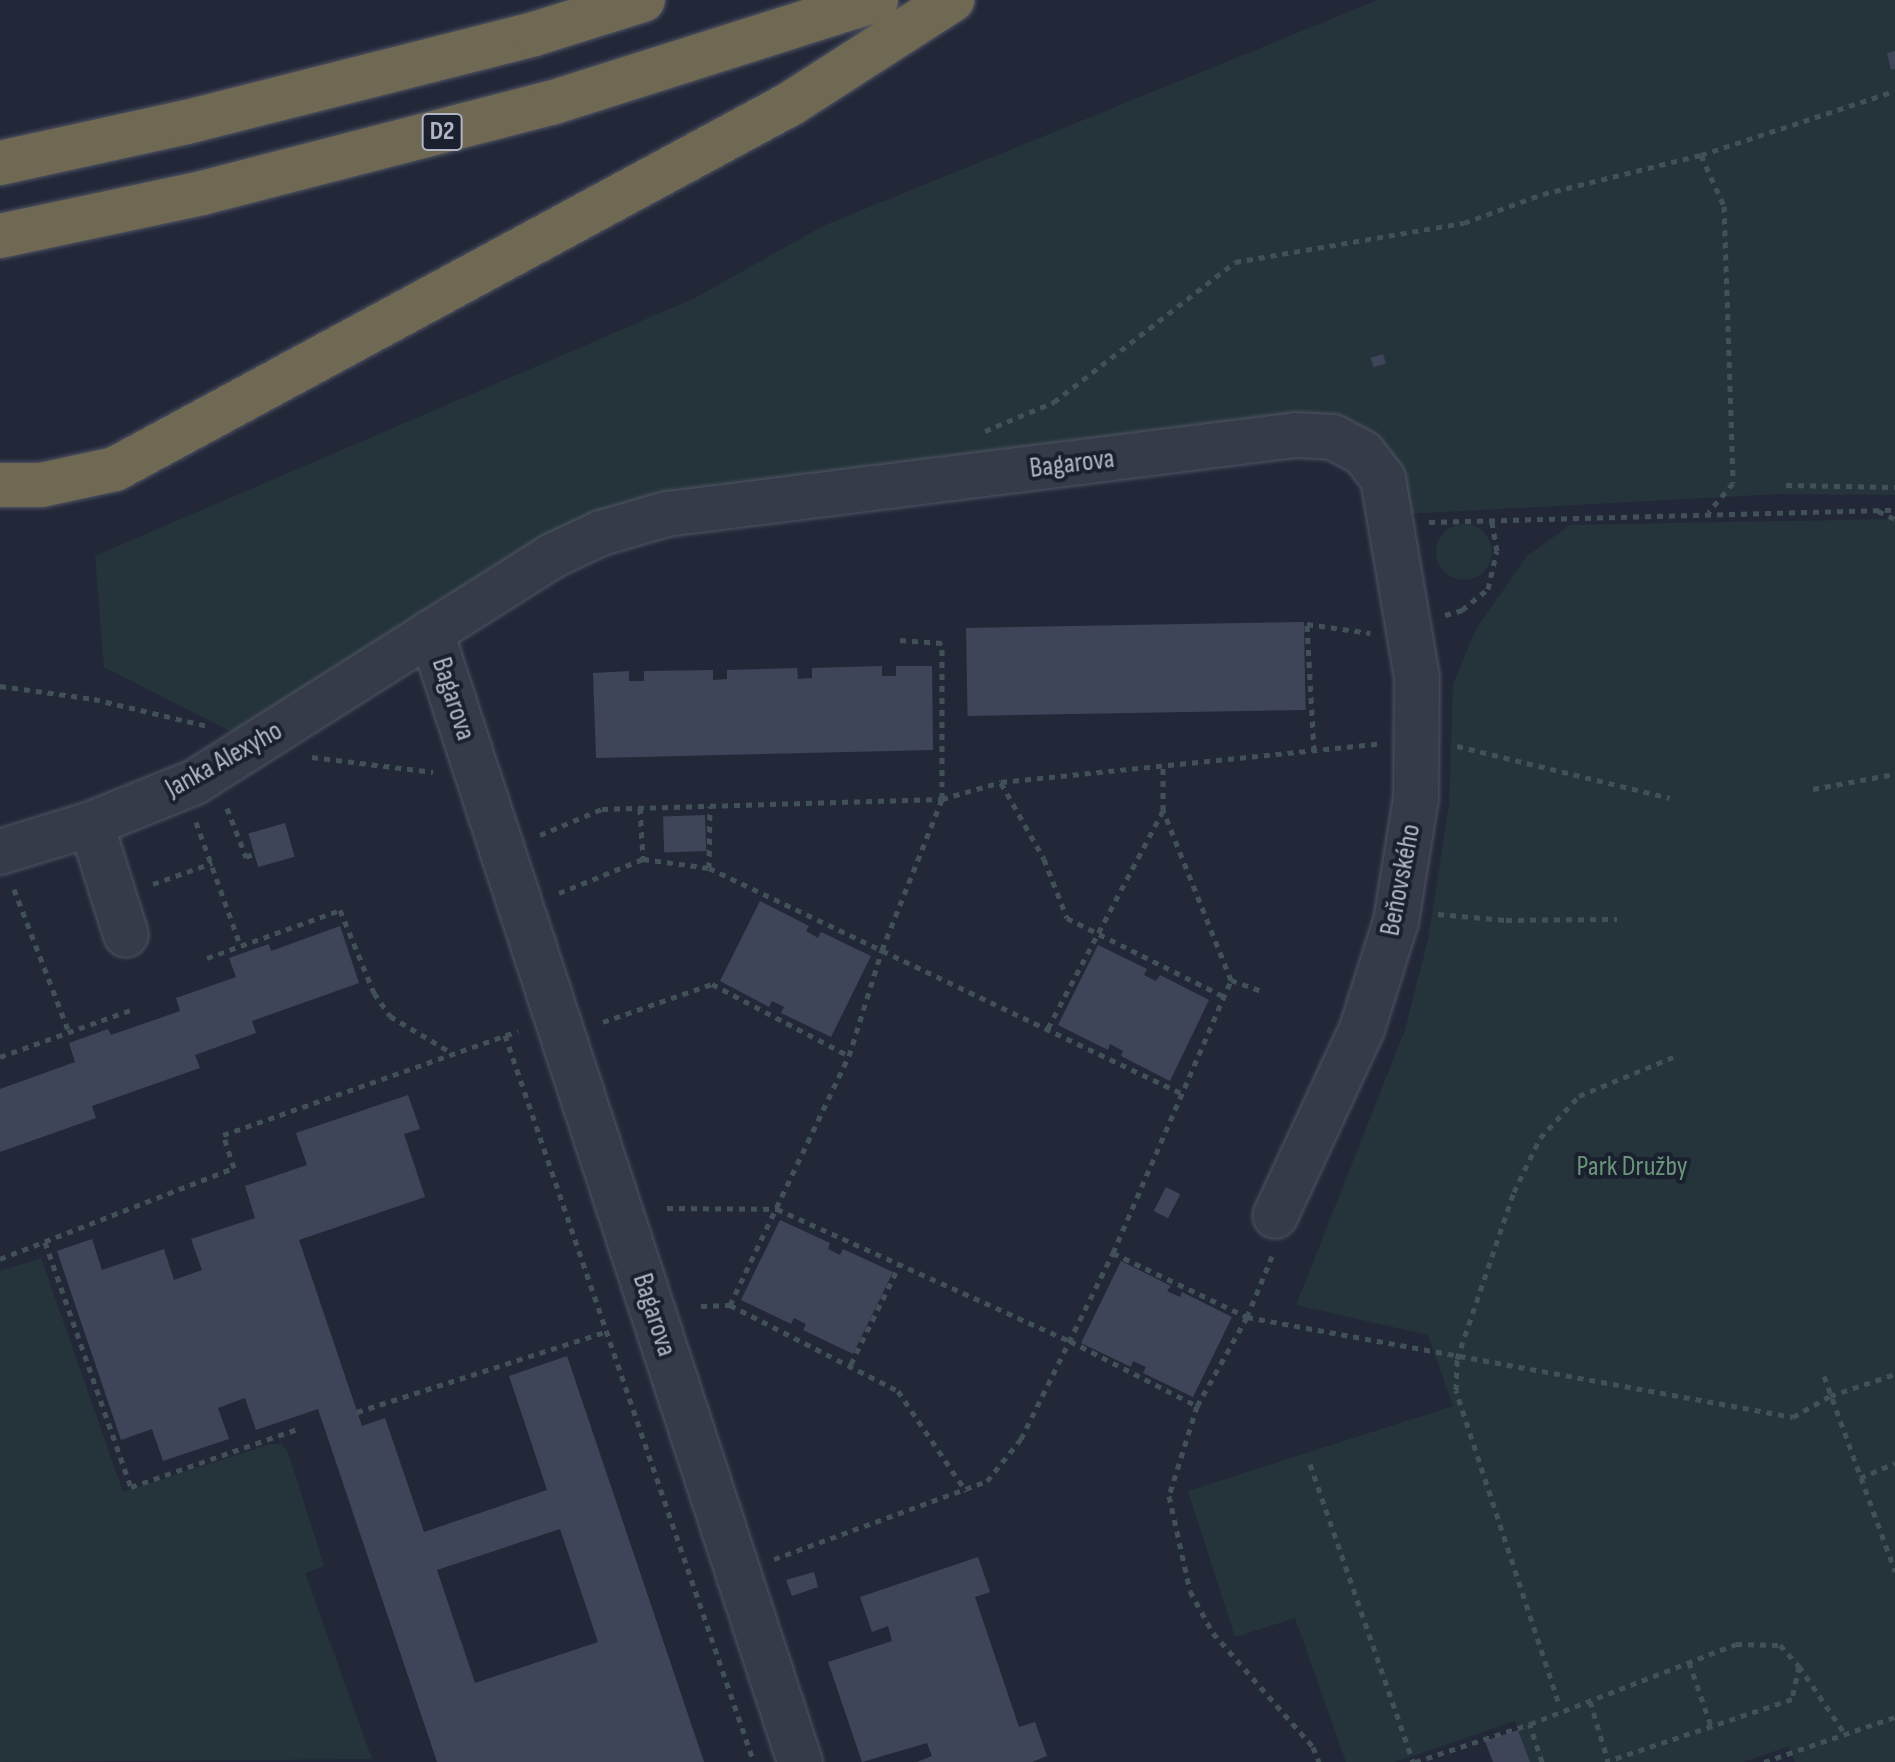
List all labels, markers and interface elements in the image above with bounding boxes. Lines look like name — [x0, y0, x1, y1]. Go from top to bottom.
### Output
road number: D2 — [420, 110, 464, 154]
street label: Bagarova — [1028, 442, 1116, 486]
street label: Bagarova — [424, 653, 482, 745]
street label: Janka Alexyho — [160, 714, 288, 806]
street label: Beňovského — [1374, 821, 1428, 939]
park label: Park Družby — [1576, 1150, 1688, 1184]
street label: Bagarova — [625, 1269, 683, 1361]

